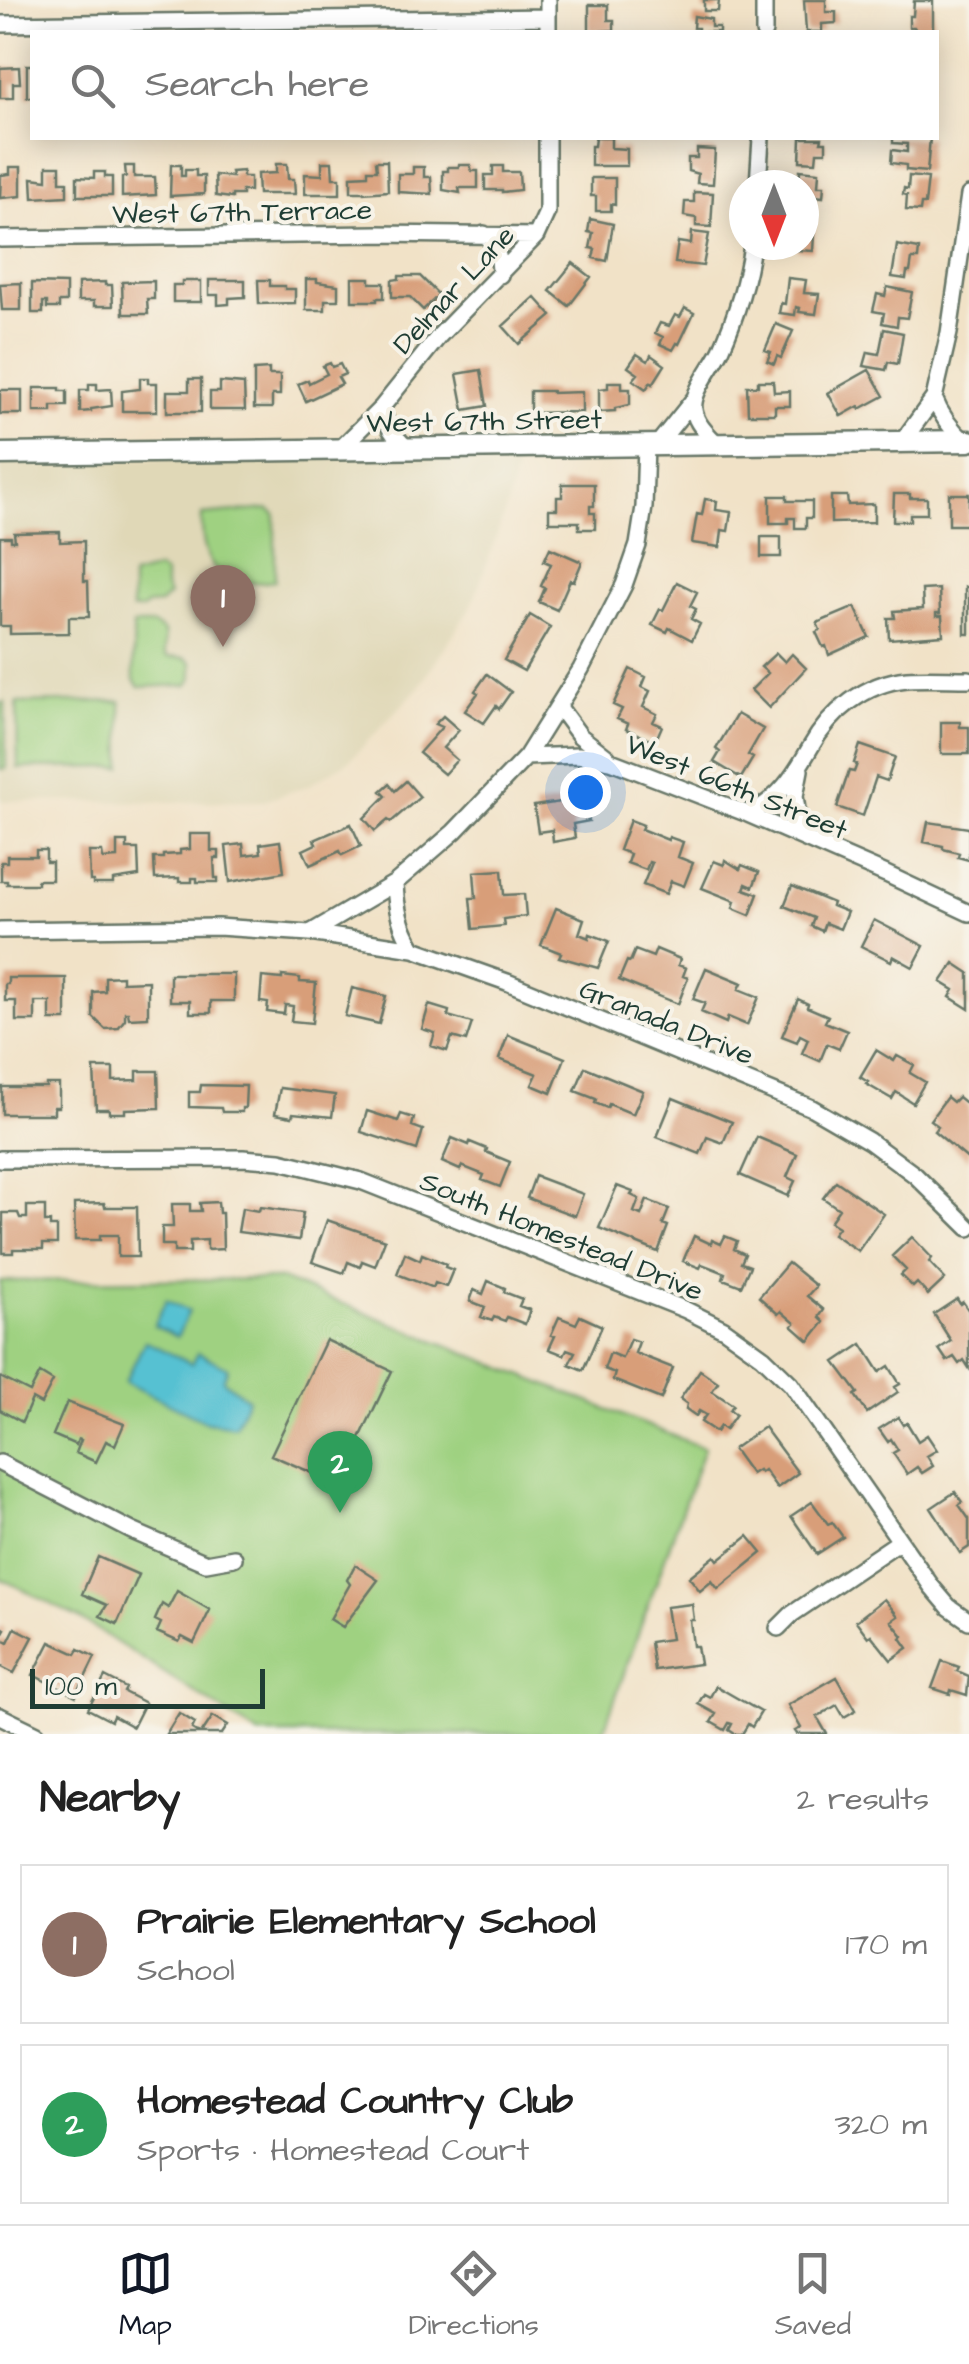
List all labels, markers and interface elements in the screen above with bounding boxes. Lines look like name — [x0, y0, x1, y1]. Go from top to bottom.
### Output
search box — [30, 30, 939, 140]
icon: search — [65, 58, 120, 113]
text: Search here — [145, 59, 369, 111]
north arrow — [729, 170, 819, 260]
street label: West 67th Terrace — [112, 191, 372, 234]
street label: Delmar Lane — [384, 217, 524, 363]
street label: West 67th Street — [366, 400, 603, 443]
pin: 1 — [190, 564, 256, 647]
street label: West 66th Street — [620, 725, 854, 850]
your location — [560, 767, 611, 818]
street label: Granada Drive — [574, 970, 759, 1075]
street label: South Homestead Drive — [414, 1162, 709, 1311]
pin: 2 — [308, 1430, 372, 1513]
scale bar — [30, 1664, 265, 1708]
text: 100 m — [45, 1667, 117, 1706]
text: Nearby — [40, 1770, 180, 1828]
text: 2 results — [797, 1777, 929, 1822]
text: Prairie Elementary School — [137, 1896, 596, 1948]
text: 1 — [72, 1922, 77, 1967]
text: 170 m — [845, 1922, 927, 1967]
text: School — [137, 1948, 235, 1993]
text: Homestead Country Club — [137, 2076, 573, 2128]
text: 2 — [65, 2102, 84, 2147]
text: 320 m — [835, 2102, 927, 2147]
text: Sports · Homestead Court — [137, 2128, 529, 2173]
tab: Map — [118, 2246, 173, 2345]
tab: Directions — [409, 2246, 539, 2345]
tab: Saved — [775, 2246, 851, 2345]

